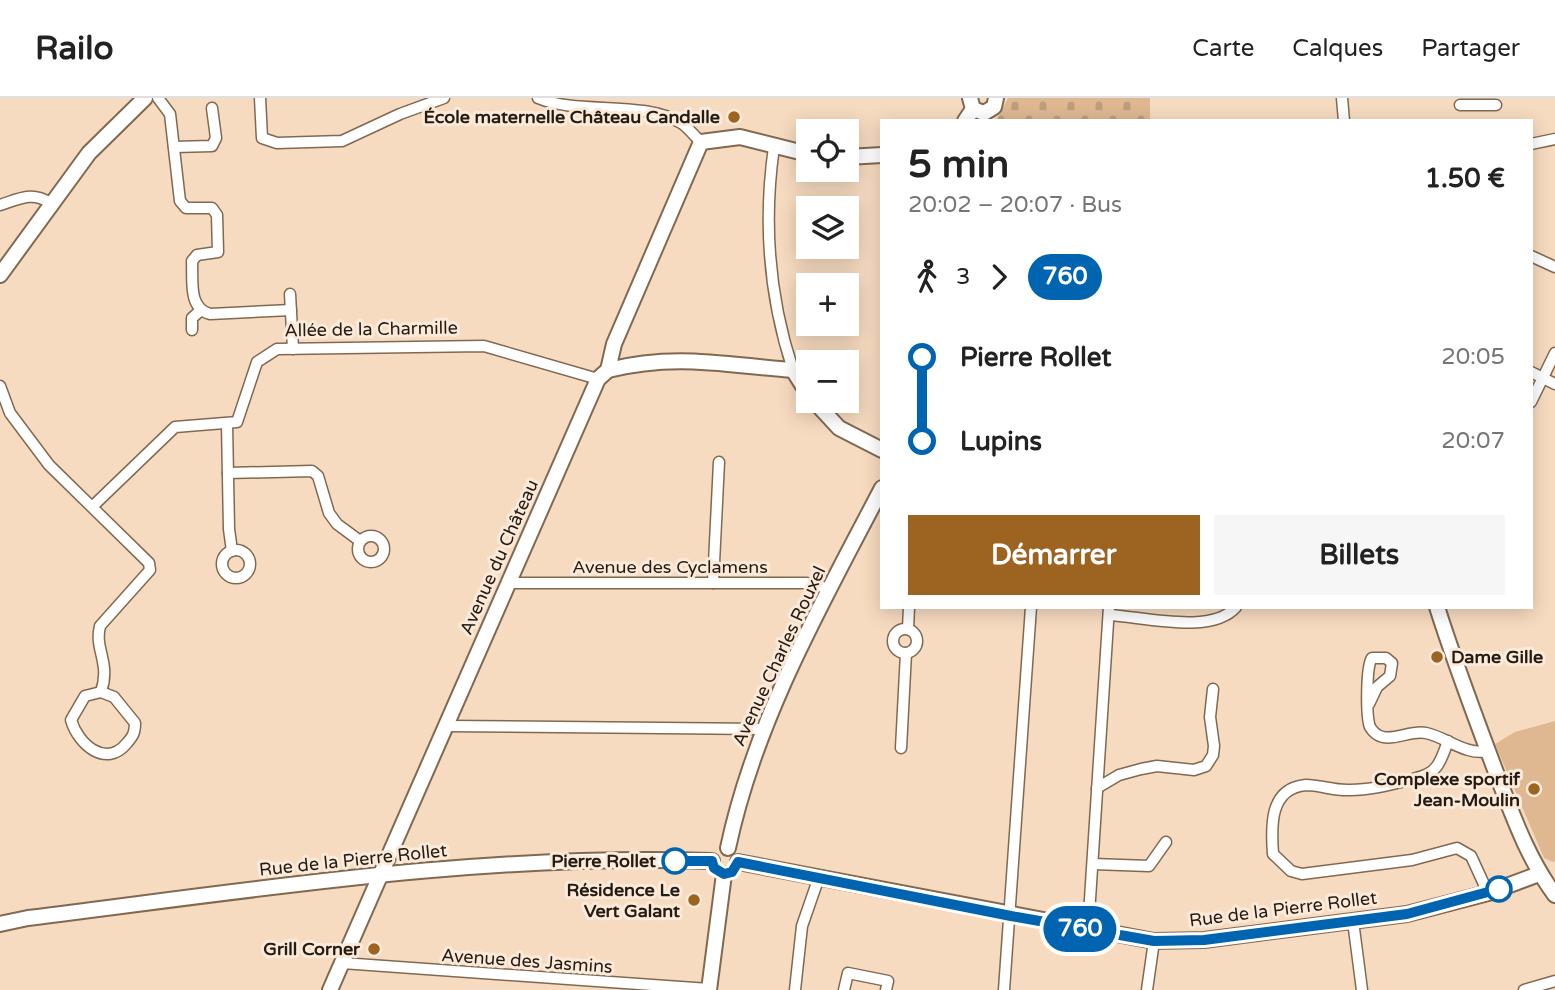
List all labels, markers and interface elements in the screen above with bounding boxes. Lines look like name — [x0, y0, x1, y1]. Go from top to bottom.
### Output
text: Railo — [35, 29, 114, 68]
text: Carte — [1192, 34, 1254, 63]
text: Calques — [1292, 34, 1383, 63]
text: Partager — [1421, 34, 1520, 63]
place label: École maternelle Château Candalle — [424, 106, 720, 128]
marker: École maternelle Château Candalle — [726, 109, 742, 125]
map controls — [796, 119, 859, 413]
button: locate — [796, 119, 859, 182]
text: 5 min — [908, 142, 1009, 188]
text: 1.50 € — [1425, 163, 1505, 194]
text: 20:02 – 20:07 · Bus — [908, 191, 1122, 219]
button: layers — [796, 196, 859, 259]
icon: walk — [908, 258, 946, 296]
icon: forward — [980, 258, 1018, 296]
text: 760 — [1042, 262, 1088, 291]
text: 3 — [956, 263, 970, 291]
button: + — [796, 273, 859, 336]
street label: Allée de la Charmille — [284, 316, 458, 342]
text: Pierre Rollet — [960, 342, 1111, 373]
text: 20:05 — [1441, 343, 1505, 371]
button: − — [796, 350, 859, 413]
text: Lupins — [960, 426, 1042, 457]
text: 20:07 — [1441, 427, 1505, 455]
street label: Avenue du Château — [455, 476, 543, 638]
button: Démarrer — [908, 515, 1200, 595]
button: Billets — [1214, 515, 1505, 595]
street label: Avenue des Cyclamens — [572, 556, 768, 578]
street label: Avenue Charles Rouxel — [728, 562, 830, 750]
place label: Dame Gille — [1451, 646, 1543, 668]
marker: Dame Gille — [1429, 649, 1445, 665]
place label: Complexe sportif Jean-Moulin — [1374, 768, 1521, 811]
marker: Complexe sportif Jean-Moulin — [1526, 781, 1542, 797]
street label: Rue de la Pierre Rollet — [258, 839, 448, 881]
marker: Pierre Rollet — [662, 848, 688, 874]
place label: Pierre Rollet — [551, 850, 656, 872]
unlabelled marker — [1486, 876, 1512, 902]
place label: Résidence Le Vert Galant — [566, 879, 680, 922]
street label: Rue de la Pierre Rollet — [1188, 887, 1378, 931]
marker: Résidence Le Vert Galant — [686, 892, 702, 908]
line badge: 760 — [1040, 906, 1120, 952]
text: 760 — [1057, 914, 1103, 943]
place label: Grill Corner — [263, 938, 361, 960]
marker: Grill Corner — [366, 941, 382, 957]
street label: Avenue des Jasmins — [441, 944, 613, 978]

